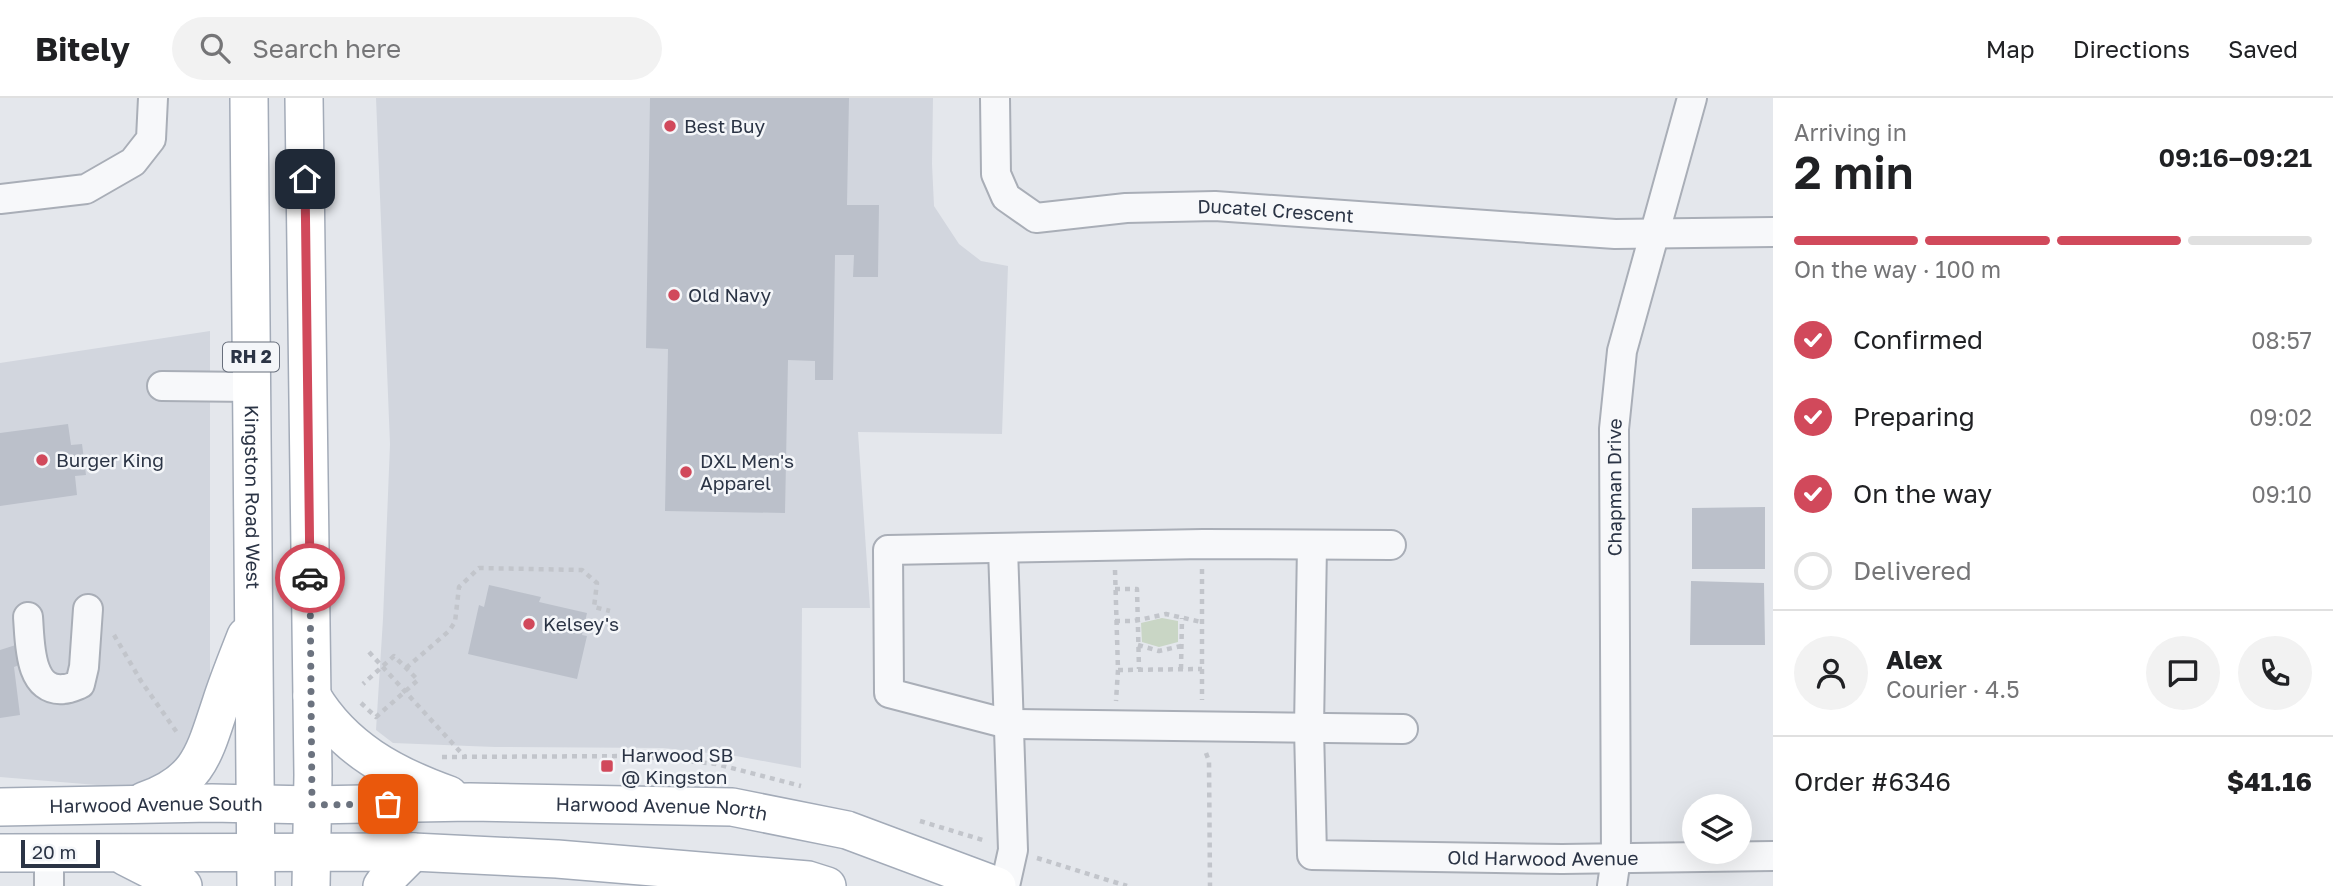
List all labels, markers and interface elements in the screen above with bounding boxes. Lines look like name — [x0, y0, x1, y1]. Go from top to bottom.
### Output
search box — [172, 17, 662, 80]
text: Bitely — [35, 29, 130, 68]
icon: search — [196, 29, 234, 67]
text: Search here — [252, 33, 401, 64]
text: Map — [1986, 34, 2035, 63]
text: Directions — [2073, 34, 2190, 63]
text: Saved — [2228, 34, 2298, 63]
place label: Best Buy — [684, 114, 765, 137]
marker: Best Buy — [662, 118, 678, 134]
text: Arriving in — [1794, 118, 1907, 146]
text: 09:16–09:21 — [2158, 142, 2312, 173]
text: 2 min — [1794, 144, 1914, 199]
pin — [275, 149, 335, 209]
icon: home — [286, 160, 324, 198]
street label: Ducatel Crescent — [1197, 194, 1355, 227]
text: On the way · 100 m — [1794, 255, 2001, 283]
place label: Old Navy — [688, 283, 771, 306]
marker: Old Navy — [666, 287, 682, 303]
icon: check — [1794, 321, 1832, 359]
text: Confirmed — [1853, 324, 1983, 355]
text: 08:57 — [2251, 326, 2312, 354]
road number: RH 2 — [223, 342, 279, 372]
icon: check — [1794, 398, 1832, 436]
text: Preparing — [1853, 401, 1975, 432]
text: 09:02 — [2249, 403, 2312, 431]
street label: Kingston Road West — [241, 405, 265, 589]
street label: Chapman Drive — [1602, 417, 1626, 556]
place label: Burger King — [56, 448, 164, 471]
place label: DXL Men's Apparel — [700, 449, 794, 494]
marker: Burger King — [34, 452, 50, 468]
marker: DXL Men's Apparel — [678, 464, 694, 480]
icon: check — [1794, 475, 1832, 513]
text: On the way — [1853, 478, 1992, 509]
text: 09:10 — [2252, 480, 2312, 508]
courier — [275, 543, 345, 613]
text: Delivered — [1853, 555, 1972, 586]
icon: car — [291, 559, 329, 597]
place label: Kelsey's — [543, 612, 619, 635]
marker: Kelsey's — [521, 616, 537, 632]
button: person — [1794, 636, 1868, 710]
button: chat — [2146, 636, 2220, 710]
button: phone — [2238, 636, 2312, 710]
text: Alex — [1886, 644, 1943, 675]
text: Courier · 4.5 — [1886, 675, 2019, 703]
place label: Harwood SB @ Kingston — [621, 743, 733, 788]
marker: Harwood SB @ Kingston — [599, 758, 615, 774]
text: Order #6346 — [1794, 766, 1951, 797]
text: $41.16 — [2227, 766, 2312, 797]
pin — [358, 774, 418, 834]
icon: bag — [369, 785, 407, 823]
street label: Harwood Avenue South — [49, 791, 263, 817]
street label: Harwood Avenue North — [556, 792, 770, 825]
map controls — [1682, 794, 1752, 864]
button: layers — [1682, 794, 1752, 864]
scale bar — [21, 837, 100, 869]
text: 20 m — [32, 840, 76, 863]
street label: Old Harwood Avenue — [1447, 845, 1639, 870]

